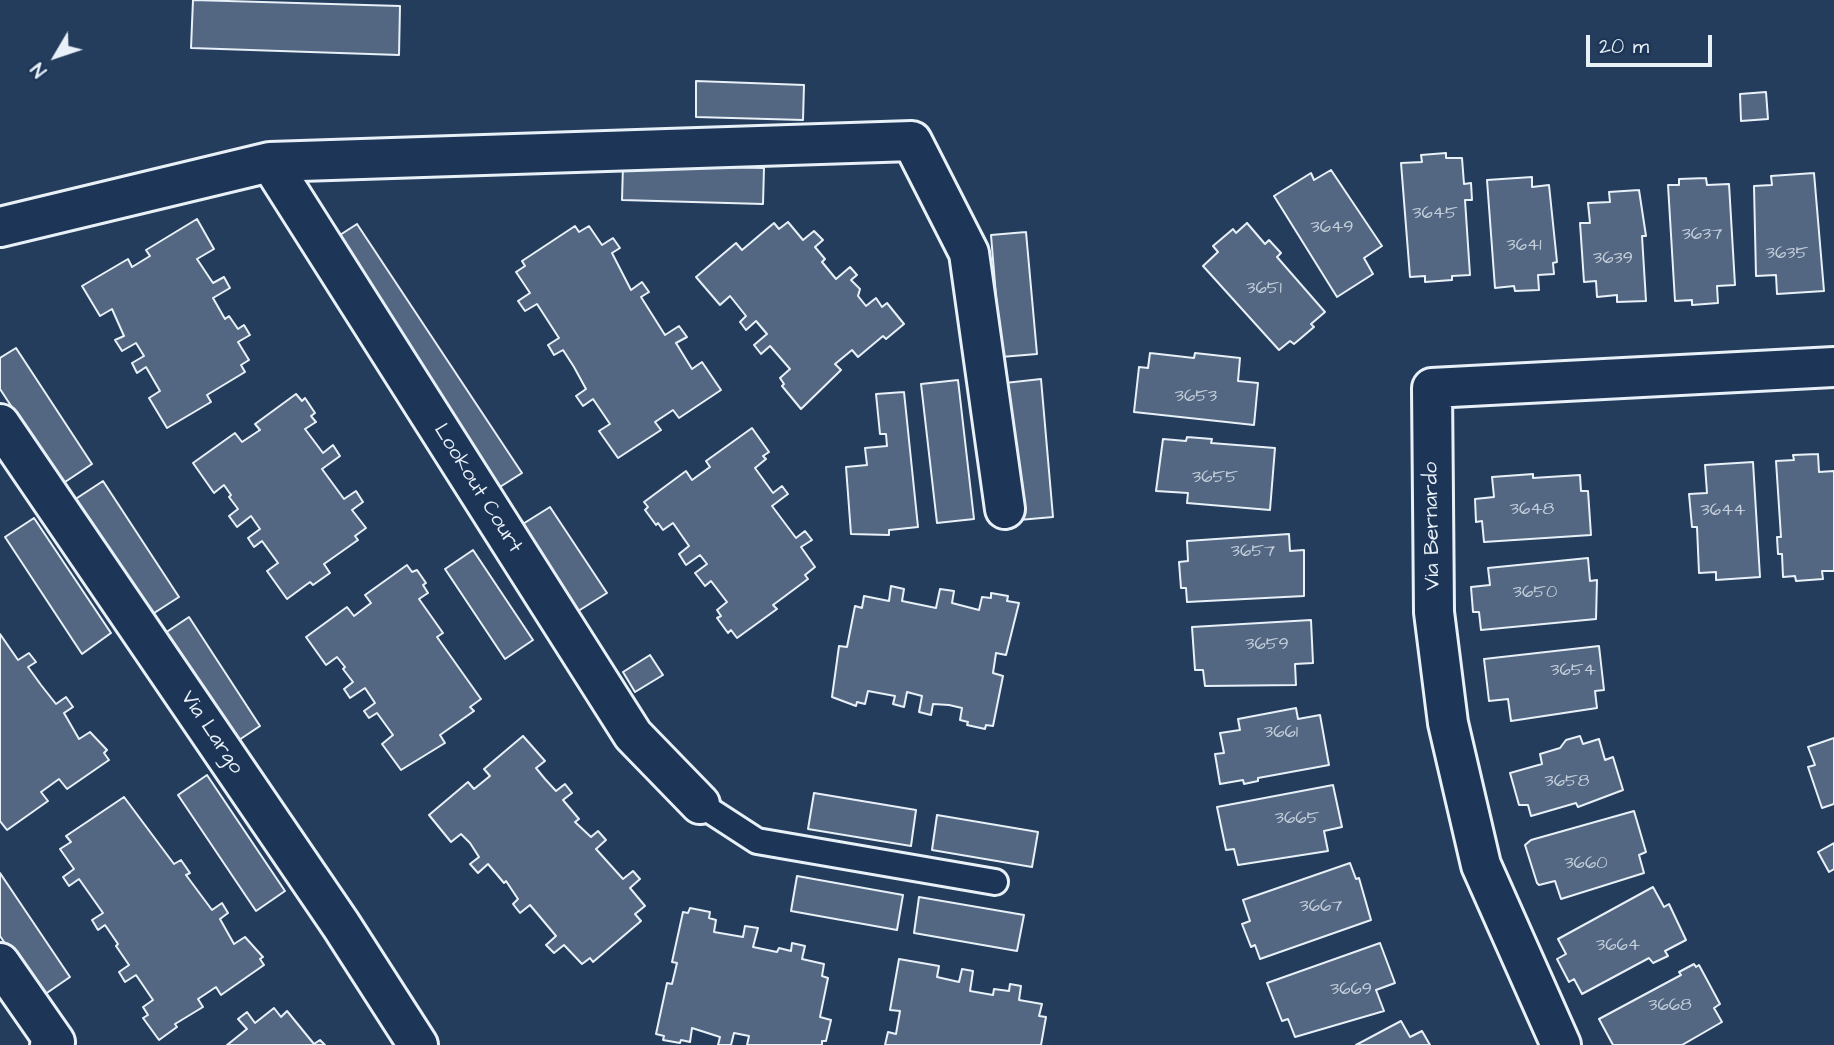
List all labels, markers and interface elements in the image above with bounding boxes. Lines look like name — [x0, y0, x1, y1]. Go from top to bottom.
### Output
north arrow — [21, 21, 91, 91]
scale bar — [1589, 21, 1715, 65]
text: 20 m — [1599, 32, 1649, 61]
text: N — [25, 56, 54, 83]
house number: 3645 — [1412, 203, 1458, 225]
house number: 3649 — [1311, 217, 1353, 239]
house number: 3637 — [1682, 224, 1722, 246]
house number: 3641 — [1507, 235, 1541, 257]
house number: 3635 — [1766, 243, 1808, 265]
house number: 3639 — [1593, 248, 1633, 270]
house number: 3651 — [1246, 278, 1282, 300]
house number: 3653 — [1175, 386, 1217, 408]
street label: Lookout Court — [427, 420, 527, 558]
street label: Via Bernardo — [1419, 461, 1447, 591]
house number: 3655 — [1192, 467, 1238, 489]
house number: 3648 — [1510, 499, 1554, 521]
house number: 3644 — [1701, 500, 1745, 522]
house number: 3657 — [1231, 541, 1275, 563]
house number: 3650 — [1513, 582, 1557, 604]
house number: 3659 — [1245, 634, 1289, 656]
house number: 3654 — [1550, 660, 1596, 682]
street label: Via Largo — [174, 687, 248, 779]
house number: 3661 — [1264, 722, 1298, 744]
house number: 3658 — [1545, 771, 1589, 793]
house number: 3665 — [1275, 808, 1319, 830]
house number: 3660 — [1564, 853, 1608, 875]
house number: 3667 — [1300, 896, 1342, 918]
house number: 3664 — [1596, 935, 1640, 957]
house number: 3669 — [1330, 979, 1372, 1001]
house number: 3668 — [1648, 995, 1692, 1017]

